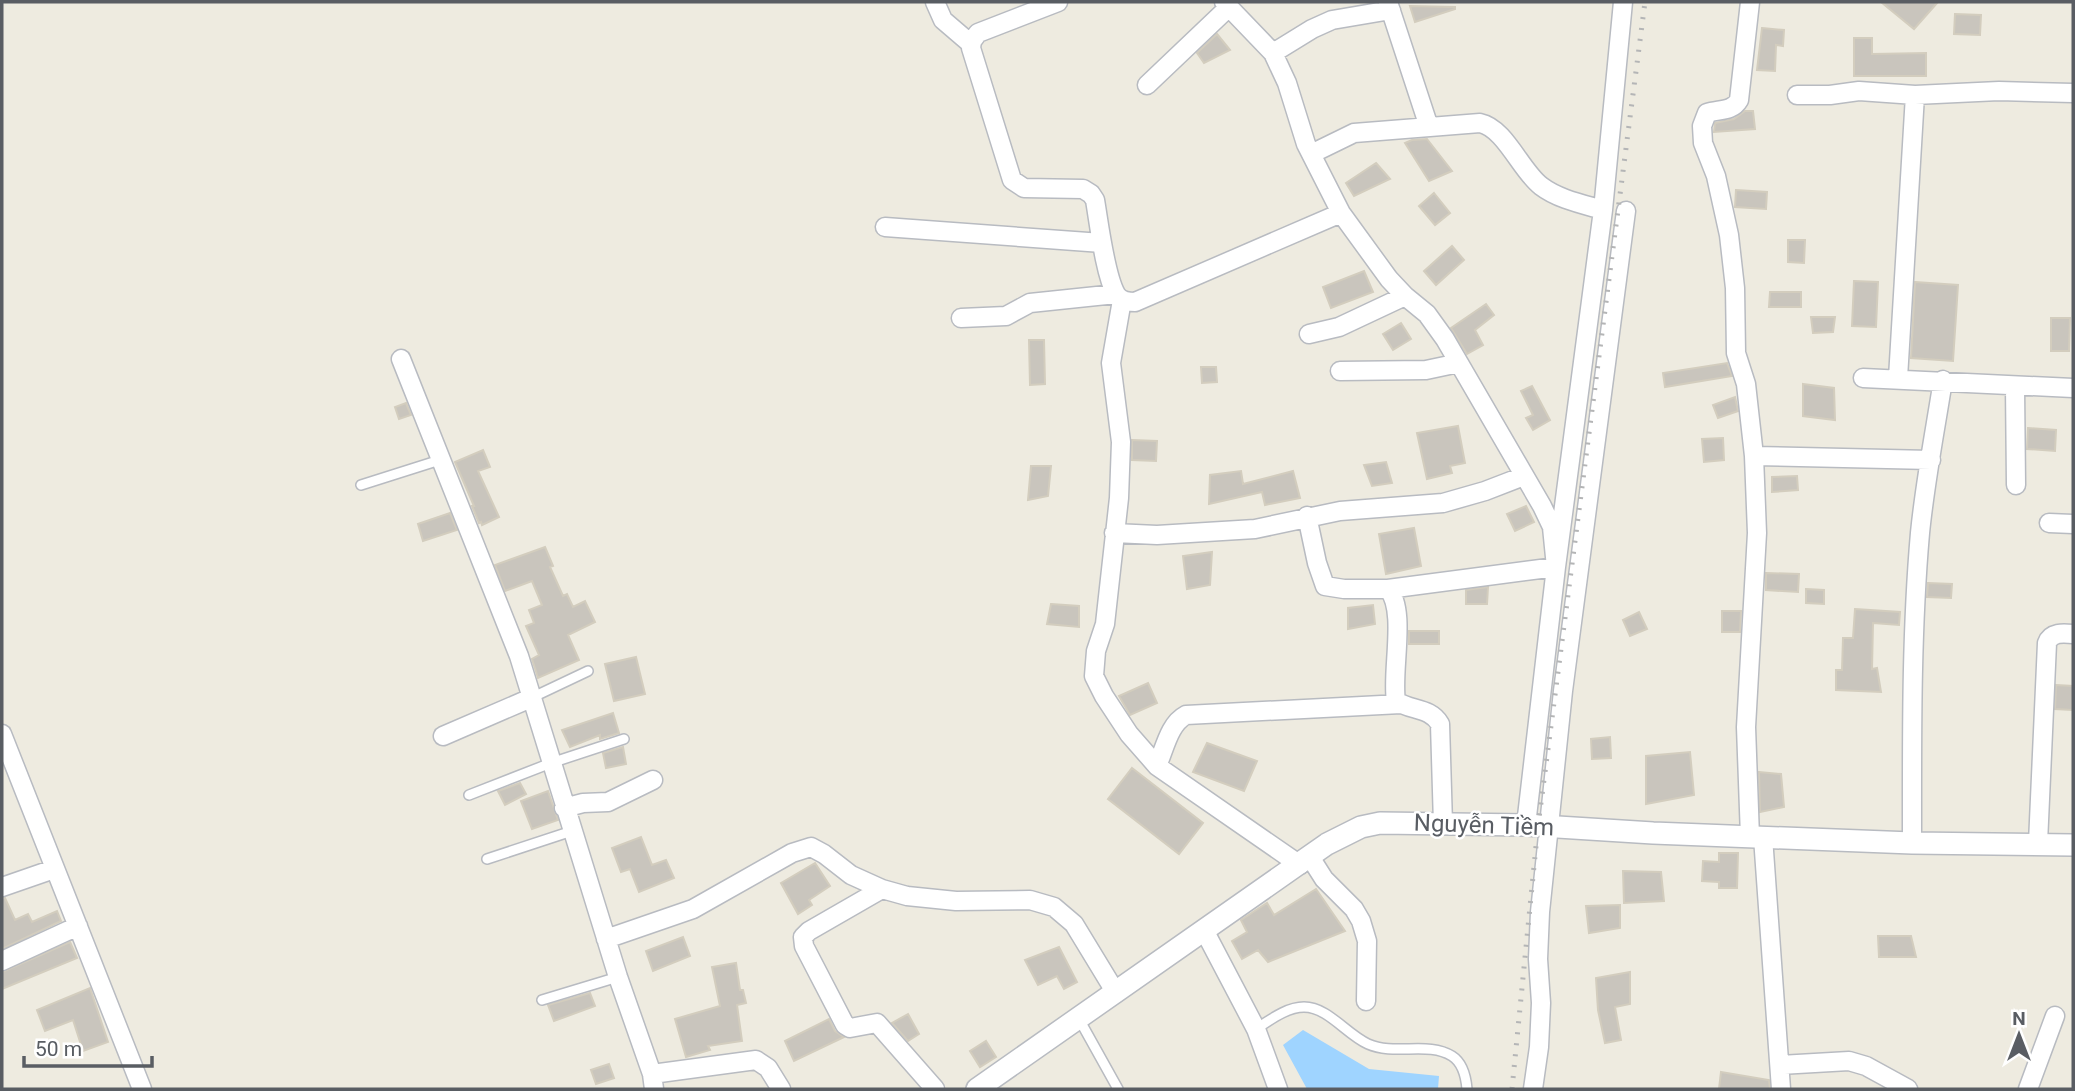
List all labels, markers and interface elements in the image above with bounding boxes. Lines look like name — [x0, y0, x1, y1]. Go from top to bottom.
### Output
street label: Nguyễn Tiềm — [1413, 809, 1555, 841]
north arrow — [1984, 1000, 2054, 1070]
text: N — [2012, 1007, 2026, 1030]
scale bar — [24, 1024, 152, 1068]
text: 50 m — [35, 1037, 82, 1061]

